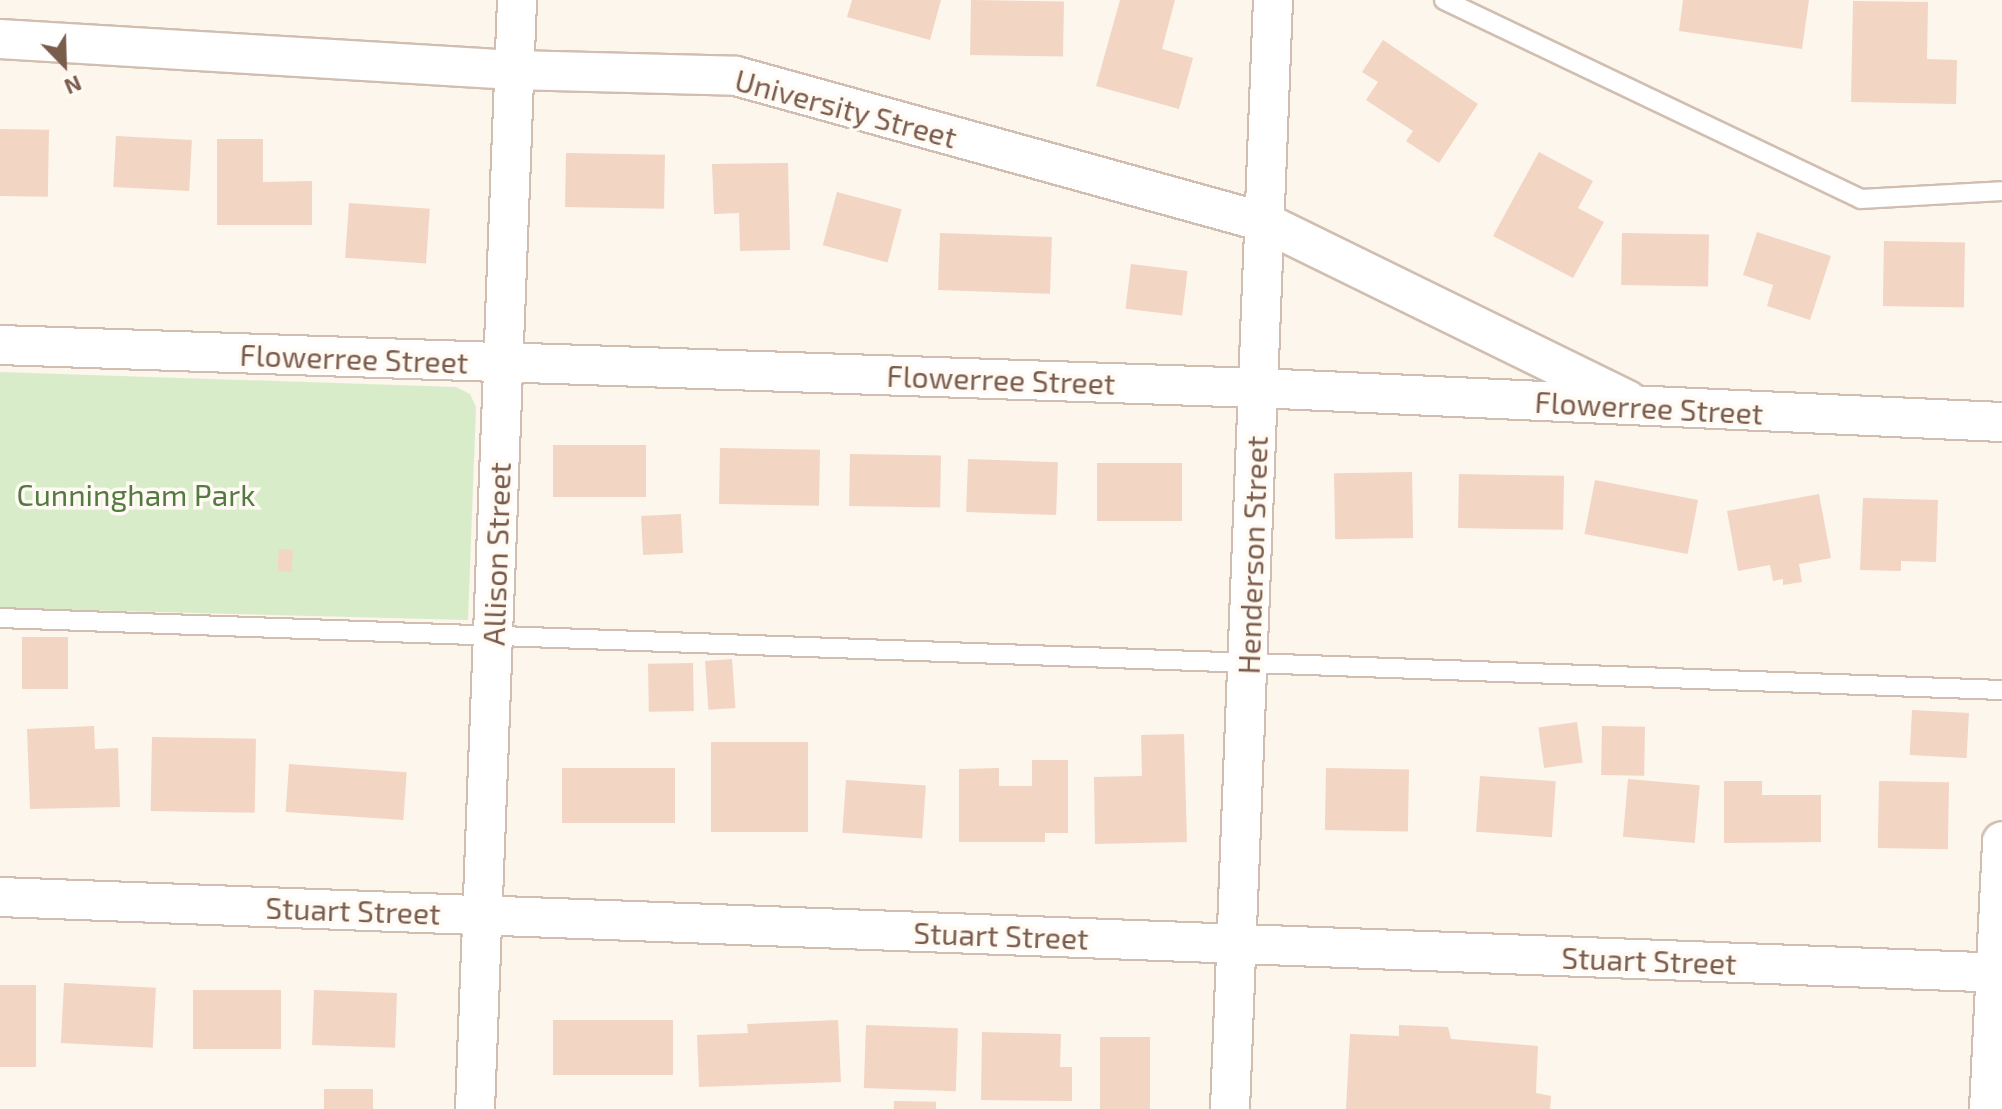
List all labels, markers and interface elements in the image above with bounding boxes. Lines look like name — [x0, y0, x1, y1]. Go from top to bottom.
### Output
north arrow — [24, 24, 104, 104]
street label: University Street — [731, 61, 961, 155]
text: N — [61, 71, 86, 101]
street label: Flowerree Street — [239, 336, 469, 380]
street label: Flowerree Street — [886, 357, 1116, 401]
street label: Flowerree Street — [1534, 383, 1764, 431]
street label: Henderson Street — [1230, 435, 1274, 675]
street label: Allison Street — [475, 462, 517, 646]
park label: Cunningham Park — [17, 476, 255, 512]
street label: Stuart Street — [265, 889, 441, 931]
street label: Stuart Street — [913, 914, 1089, 956]
street label: Stuart Street — [1561, 939, 1737, 981]

